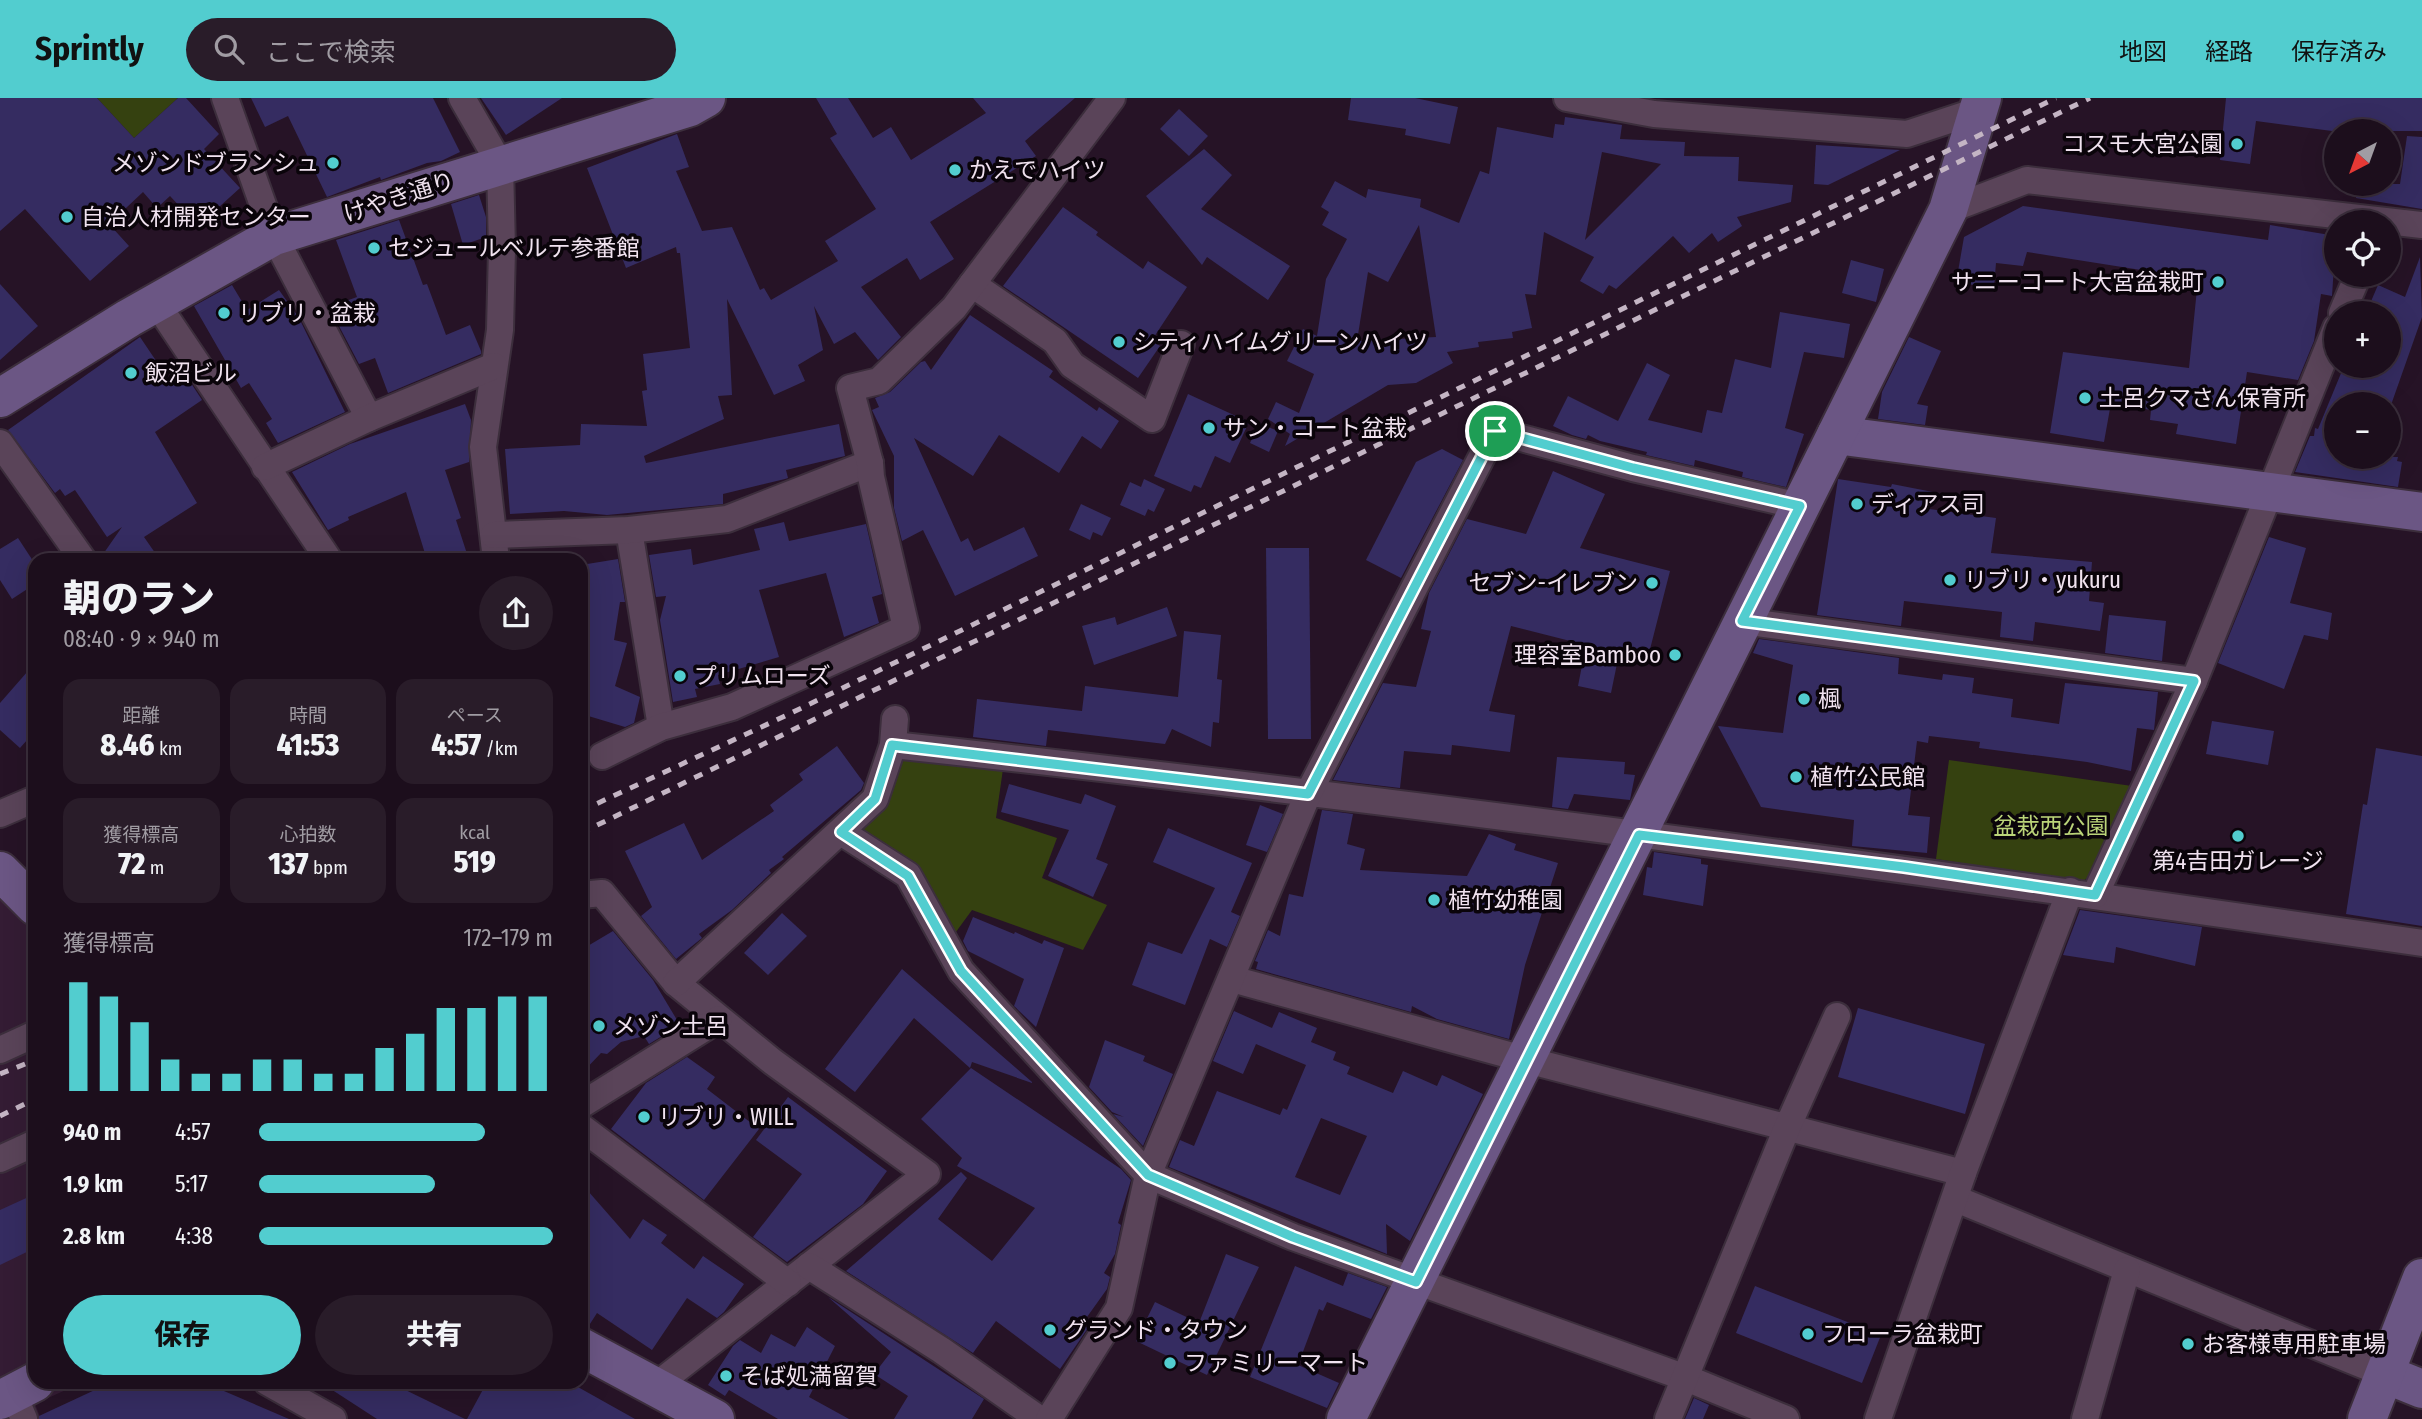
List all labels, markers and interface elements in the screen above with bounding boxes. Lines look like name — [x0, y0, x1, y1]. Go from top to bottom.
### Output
search box — [186, 18, 676, 81]
text: Sprintly — [35, 29, 144, 69]
icon: search — [210, 30, 248, 68]
text: ここで検索 — [266, 37, 396, 68]
text: 地図 — [2119, 38, 2167, 66]
text: 経路 — [2205, 38, 2253, 66]
text: 保存済み — [2291, 38, 2387, 66]
north arrow — [2324, 119, 2401, 196]
map controls — [2324, 119, 2401, 469]
place label: コスモ大宮公園 — [2062, 130, 2223, 158]
marker: コスモ大宮公園 — [2229, 136, 2245, 152]
place label: メゾンドブランシュ — [112, 149, 319, 177]
marker: メゾンドブランシュ — [325, 155, 341, 171]
place label: かえでハイツ — [969, 156, 1106, 184]
marker: かえでハイツ — [947, 162, 963, 178]
street label: けやき通り — [340, 166, 458, 228]
place label: 自治人材開発センター — [81, 203, 311, 231]
marker: 自治人材開発センター — [59, 209, 75, 225]
button: locate — [2324, 210, 2401, 287]
place label: セジュールベルテ参番館 — [388, 234, 639, 262]
marker: セジュールベルテ参番館 — [366, 240, 382, 256]
place label: サニーコート大宮盆栽町 — [1951, 268, 2204, 296]
marker: サニーコート大宮盆栽町 — [2210, 274, 2226, 290]
place label: リブリ・盆栽 — [238, 299, 376, 327]
button: + — [2324, 301, 2401, 378]
marker: リブリ・盆栽 — [216, 305, 232, 321]
place label: シティハイムグリーンハイツ — [1133, 328, 1428, 356]
marker: シティハイムグリーンハイツ — [1111, 334, 1127, 350]
place label: 飯沼ビル — [145, 359, 237, 387]
marker: 飯沼ビル — [123, 365, 139, 381]
place label: 土呂クマさん保育所 — [2099, 384, 2306, 412]
marker: 土呂クマさん保育所 — [2077, 390, 2093, 406]
button: − — [2324, 392, 2401, 469]
pin — [1465, 401, 1525, 461]
icon: arrive — [1476, 412, 1514, 450]
place label: サン・コート盆栽 — [1223, 414, 1407, 442]
marker: サン・コート盆栽 — [1201, 420, 1217, 436]
place label: ディアス司 — [1871, 490, 1984, 518]
marker: ディアス司 — [1849, 496, 1865, 512]
place label: リブリ・yukuru — [1964, 566, 2121, 594]
place label: セブン-イレブン — [1469, 569, 1638, 597]
marker: リブリ・yukuru — [1942, 572, 1958, 588]
marker: セブン-イレブン — [1644, 575, 1660, 591]
text: 朝のラン — [63, 576, 215, 622]
button: share — [479, 576, 553, 650]
text: 08:40 · 9 × 940 m — [63, 625, 220, 653]
place label: 理容室Bamboo — [1514, 641, 1661, 669]
marker: 理容室Bamboo — [1667, 647, 1683, 663]
place label: プリムローズ — [694, 662, 831, 690]
marker: プリムローズ — [672, 668, 688, 684]
place label: 楓 — [1818, 685, 1841, 713]
marker: 楓 — [1796, 691, 1812, 707]
text: 距離 — [122, 704, 160, 727]
text: 時間 — [289, 704, 327, 727]
text: ペース — [447, 704, 503, 727]
text: 8.46 — [100, 727, 154, 763]
text: 41:53 — [277, 727, 339, 763]
text: 4:57 — [431, 727, 481, 763]
text: km — [154, 737, 182, 760]
text: /km — [481, 737, 518, 760]
place label: 植竹公民館 — [1810, 763, 1925, 791]
marker: 植竹公民館 — [1788, 769, 1804, 785]
park label: 盆栽西公園 — [1994, 812, 2109, 840]
text: kcal — [459, 821, 490, 844]
text: 獲得標高 — [103, 823, 179, 846]
text: 心拍数 — [279, 823, 337, 846]
marker: 第4吉田ガレージ — [2230, 828, 2246, 844]
text: 519 — [454, 844, 496, 880]
text: 72 — [118, 846, 145, 882]
text: 137 — [268, 846, 308, 882]
place label: 第4吉田ガレージ — [2152, 847, 2324, 875]
text: m — [145, 856, 164, 879]
text: bpm — [308, 856, 348, 879]
place label: 植竹幼稚園 — [1448, 886, 1563, 914]
marker: 植竹幼稚園 — [1426, 892, 1442, 908]
text: 172–179 m — [463, 924, 553, 952]
text: 獲得標高 — [63, 929, 155, 957]
place label: メゾン土呂 — [613, 1012, 728, 1040]
marker: メゾン土呂 — [591, 1018, 607, 1034]
place label: リブリ・WILL — [658, 1103, 794, 1131]
marker: リブリ・WILL — [636, 1109, 652, 1125]
text: 940 m — [63, 1118, 121, 1146]
text: 4:57 — [175, 1118, 211, 1146]
text: 1.9 km — [63, 1170, 123, 1198]
text: 5:17 — [175, 1170, 208, 1198]
text: 2.8 km — [63, 1222, 125, 1250]
text: 4:38 — [175, 1222, 213, 1250]
button: 保存 — [63, 1295, 301, 1375]
button: 共有 — [315, 1295, 553, 1375]
place label: グランド・タウン — [1064, 1316, 1248, 1344]
place label: フローラ盆栽町 — [1822, 1320, 1983, 1348]
marker: グランド・タウン — [1042, 1322, 1058, 1338]
marker: フローラ盆栽町 — [1800, 1326, 1816, 1342]
place label: お客様専用駐車場 — [2202, 1330, 2386, 1358]
marker: お客様専用駐車場 — [2180, 1336, 2196, 1352]
place label: ファミリーマート — [1184, 1349, 1368, 1377]
marker: ファミリーマート — [1162, 1355, 1178, 1371]
place label: そば処満留賀 — [740, 1362, 878, 1390]
marker: そば処満留賀 — [718, 1368, 734, 1384]

